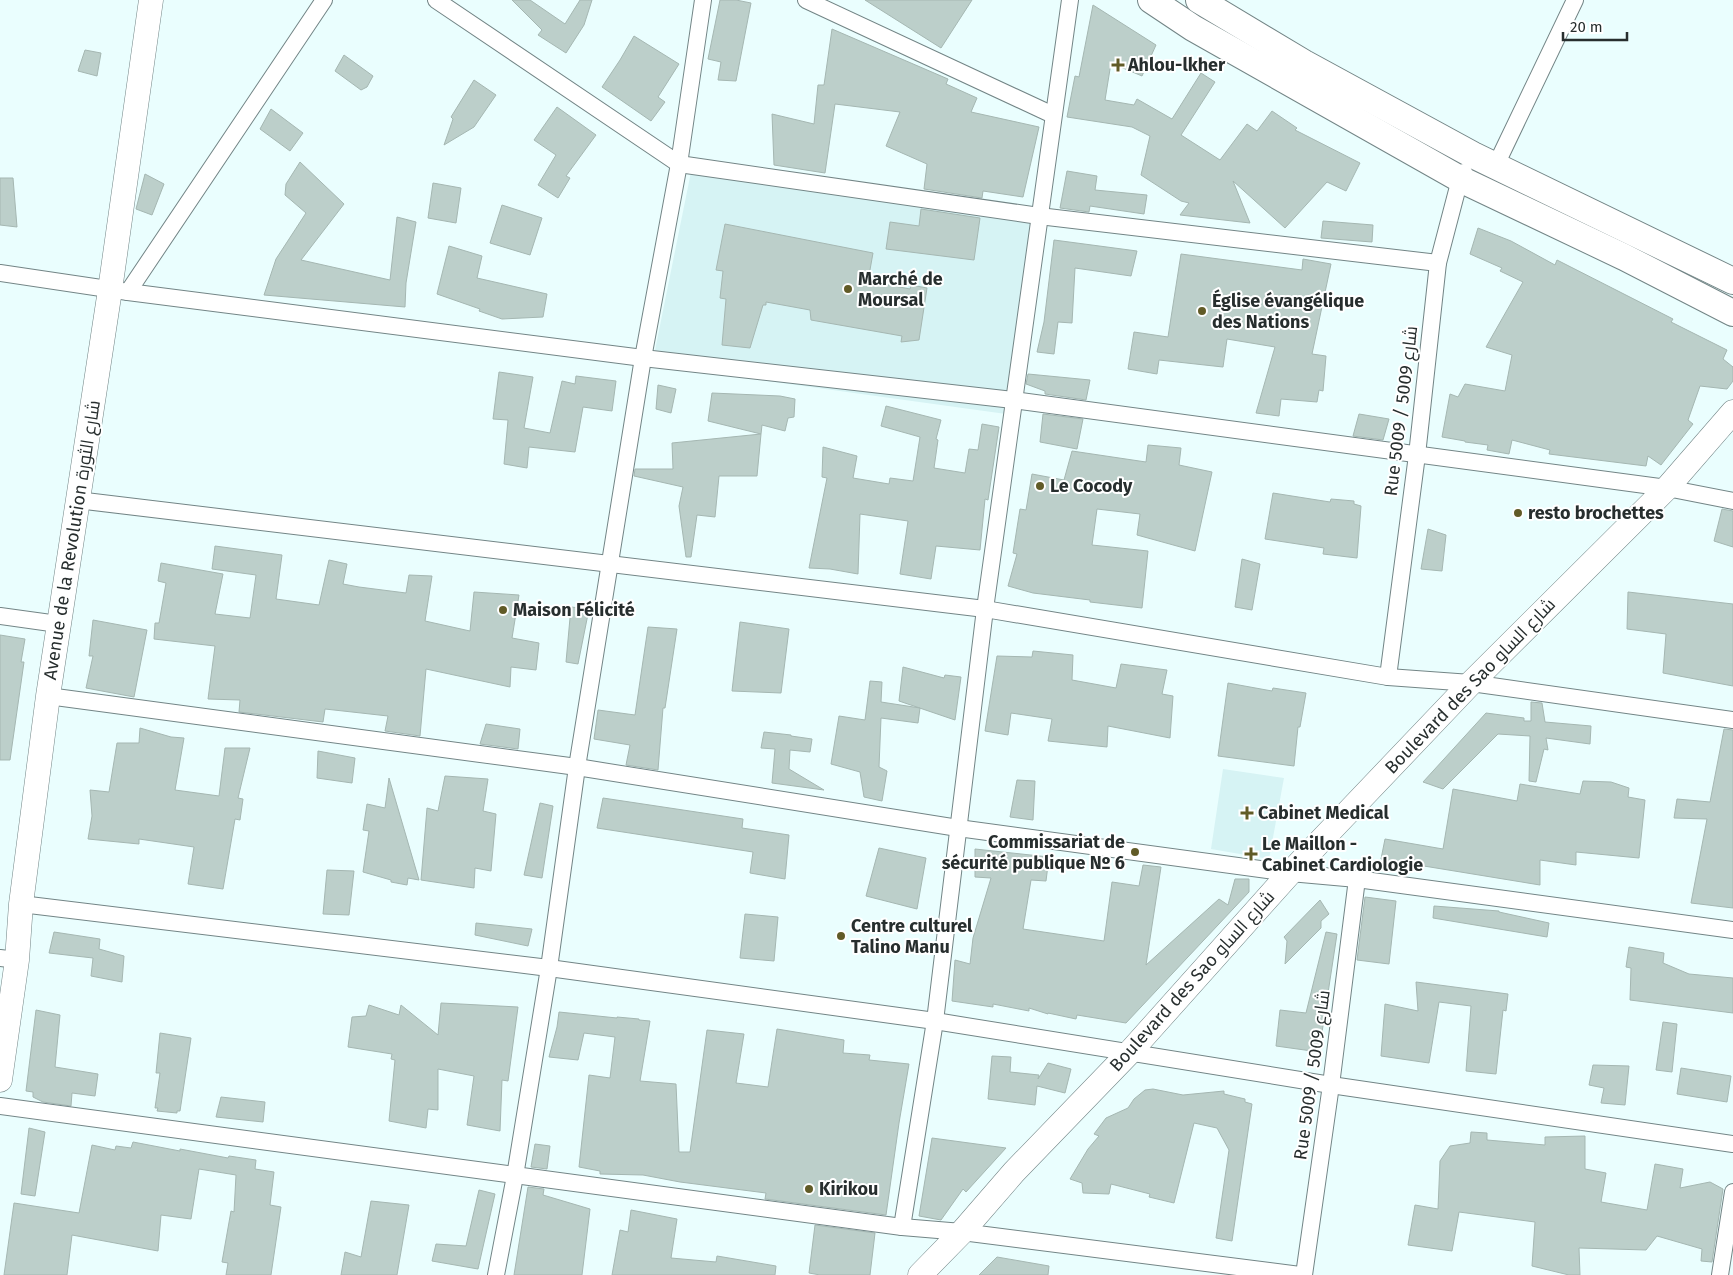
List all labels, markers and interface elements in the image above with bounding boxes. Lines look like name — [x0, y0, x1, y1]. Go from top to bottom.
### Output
scale bar — [1563, 10, 1627, 42]
text: 20 m — [1570, 18, 1603, 36]
place label: Ahlou-lkher — [1127, 54, 1226, 76]
marker: Ahlou-lkher — [1112, 59, 1124, 71]
place label: Marché de Moursal — [858, 268, 943, 311]
marker: Marché de Moursal — [842, 283, 854, 295]
place label: Église évangélique des Nations — [1212, 289, 1364, 333]
marker: Église évangélique des Nations — [1196, 305, 1208, 317]
street label: Rue 5009 / شارع 5009 — [1380, 325, 1423, 497]
street label: Avenue de la Revolution شارع الثورة — [39, 399, 106, 682]
place label: Le Cocody — [1050, 475, 1133, 497]
marker: Le Cocody — [1034, 480, 1046, 492]
place label: resto brochettes — [1528, 502, 1664, 524]
marker: resto brochettes — [1512, 507, 1524, 519]
street label: Boulevard des Sao شارع الساو — [1380, 594, 1561, 779]
place label: Maison Félicité — [513, 599, 635, 621]
marker: Maison Félicité — [497, 604, 509, 616]
place label: Cabinet Medical — [1258, 802, 1389, 824]
marker: Cabinet Medical — [1240, 806, 1254, 820]
place label: Commissariat de sécurité publique Nº 6 — [942, 831, 1125, 874]
place label: Le Maillon - Cabinet Cardiologie — [1262, 833, 1423, 876]
marker: Commissariat de sécurité publique Nº 6 — [1129, 846, 1141, 858]
marker: Le Maillon - Cabinet Cardiologie — [1244, 847, 1258, 861]
street label: Boulevard des Sao شارع الساو — [1105, 886, 1280, 1077]
place label: Centre culturel Talino Manu — [851, 915, 973, 958]
marker: Centre culturel Talino Manu — [835, 930, 847, 942]
street label: Rue 5009 / شارع 5009 — [1289, 989, 1336, 1161]
place label: Kirikou — [819, 1178, 878, 1200]
marker: Kirikou — [803, 1183, 815, 1195]

